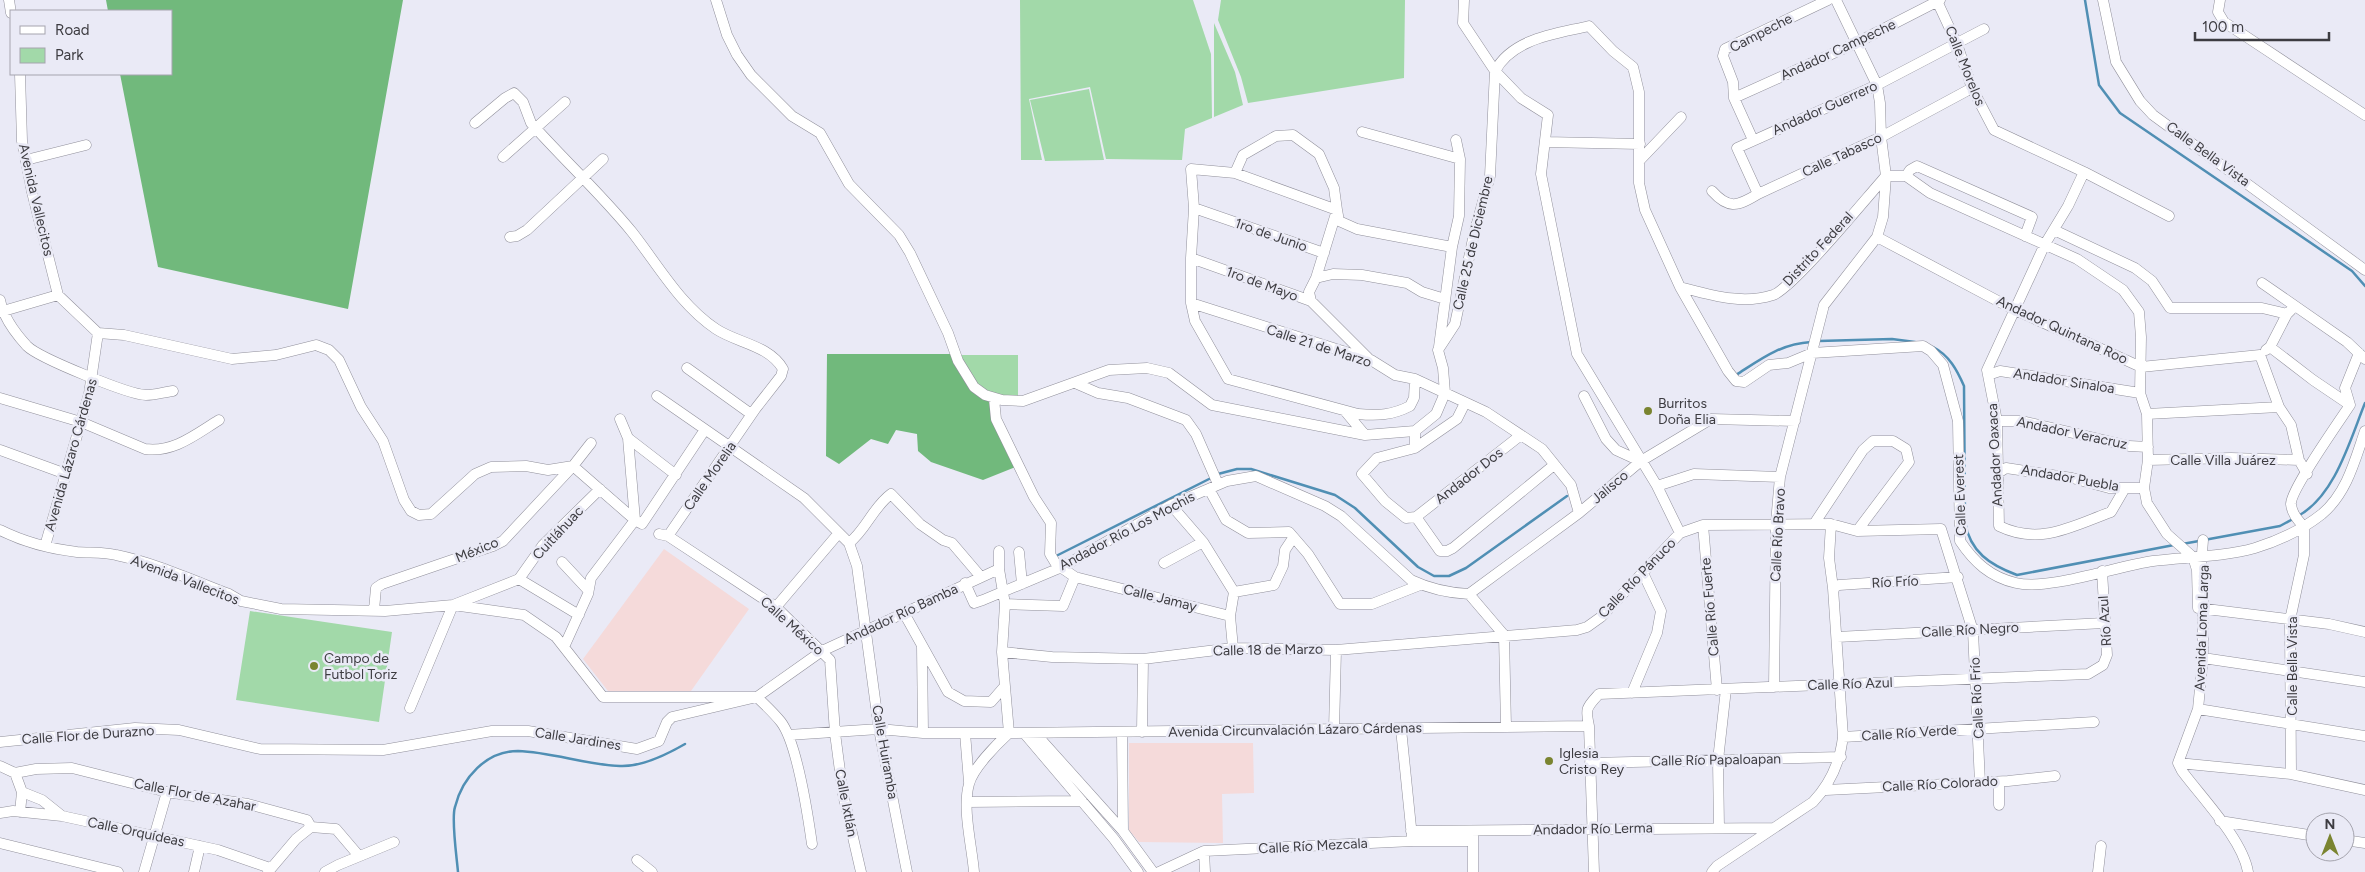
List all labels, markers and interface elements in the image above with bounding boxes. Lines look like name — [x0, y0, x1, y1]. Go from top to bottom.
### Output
legend — [10, 10, 172, 75]
street label: Campeche — [1727, 10, 1796, 56]
scale bar — [2195, 10, 2329, 42]
street label: Andador Campeche — [1778, 16, 1899, 84]
text: 100 m — [2202, 18, 2244, 36]
text: Road — [55, 21, 90, 39]
street label: Calle Morelos — [1941, 24, 1989, 108]
text: Park — [55, 46, 84, 64]
street label: Andador Guerrero — [1770, 77, 1880, 139]
street label: Calle Bella Vista — [2163, 118, 2253, 190]
street label: Calle Tabasco — [1799, 129, 1885, 181]
street label: Avenida Vallecitos — [15, 142, 57, 258]
street label: Calle 25 de Diciembre — [1449, 174, 1497, 312]
street label: Distrito Federal — [1779, 208, 1857, 290]
street label: 1ro de Junio — [1232, 215, 1310, 255]
street label: 1ro de Mayo — [1224, 263, 1300, 305]
street label: Andador Quintana Roo — [1994, 292, 2130, 368]
street label: Calle 21 de Marzo — [1264, 321, 1374, 371]
street label: Andador Sinaloa — [2012, 365, 2116, 397]
street label: Avenida Lázaro Cárdenas — [41, 377, 101, 533]
place label: Burritos Doña Elia — [1658, 395, 1716, 428]
street label: Andador Oaxaca — [1984, 403, 2006, 507]
marker: Burritos Doña Elia — [1642, 405, 1654, 417]
street label: Andador Veracruz — [2015, 413, 2129, 453]
street label: Calle Morelia — [680, 438, 740, 514]
street label: Andador Dos — [1432, 444, 1506, 508]
street label: Calle Villa Juárez — [2170, 452, 2276, 469]
street label: Calle Everest — [1950, 454, 1970, 536]
street label: Andador Puebla — [2020, 461, 2120, 495]
street label: Jalisco — [1588, 467, 1632, 507]
street label: Andador Río Los Mochis — [1056, 488, 1198, 574]
street label: Calle Río Bravo — [1767, 488, 1789, 582]
street label: Cuitláhuac — [529, 502, 587, 563]
street label: México — [453, 534, 501, 566]
street label: Calle Río Pánuco — [1595, 535, 1679, 621]
street label: Avenida Vallecitos — [128, 552, 242, 608]
street label: Calle Río Fuerte — [1697, 557, 1723, 657]
street label: Avenida Loma Larga — [2191, 565, 2213, 691]
street label: Río Frío — [1871, 572, 1919, 592]
street label: Andador Río Bamba — [841, 580, 961, 648]
street label: Calle Jamay — [1121, 581, 1199, 615]
street label: Calle México — [757, 593, 827, 659]
street label: Río Azul — [2095, 595, 2115, 647]
street label: Calle Bella Vista — [2284, 616, 2301, 716]
street label: Calle Río Negro — [1921, 619, 2019, 641]
street label: Calle 18 de Marzo — [1213, 641, 1323, 659]
place label: Campo de Futbol Toriz — [324, 650, 397, 683]
street label: Calle Río Frío — [1966, 657, 1988, 739]
marker: Campo de Futbol Toriz — [308, 660, 320, 672]
street label: Calle Río Azul — [1807, 674, 1893, 694]
street label: Calle Huiramba — [868, 704, 902, 800]
street label: Avenida Circunvalación Lázaro Cárdenas — [1168, 719, 1422, 741]
street label: Calle Río Verde — [1861, 721, 1958, 745]
street label: Calle Flor de Durazno — [21, 722, 155, 748]
street label: Calle Jardines — [534, 724, 622, 754]
place label: Iglesia Cristo Rey — [1559, 745, 1625, 778]
street label: Calle Río Papaloapan — [1651, 750, 1781, 770]
marker: Iglesia Cristo Rey — [1543, 755, 1555, 767]
street label: Calle Ixtlán — [831, 768, 861, 838]
street label: Calle Río Colorado — [1882, 772, 1998, 796]
street label: Calle Flor de Azahar — [133, 775, 258, 815]
north arrow — [2305, 812, 2355, 862]
street label: Calle Orquídeas — [86, 813, 186, 851]
text: N — [2325, 816, 2335, 833]
street label: Andador Río Lerma — [1533, 819, 1653, 839]
street label: Calle Río Mezcala — [1258, 835, 1368, 857]

